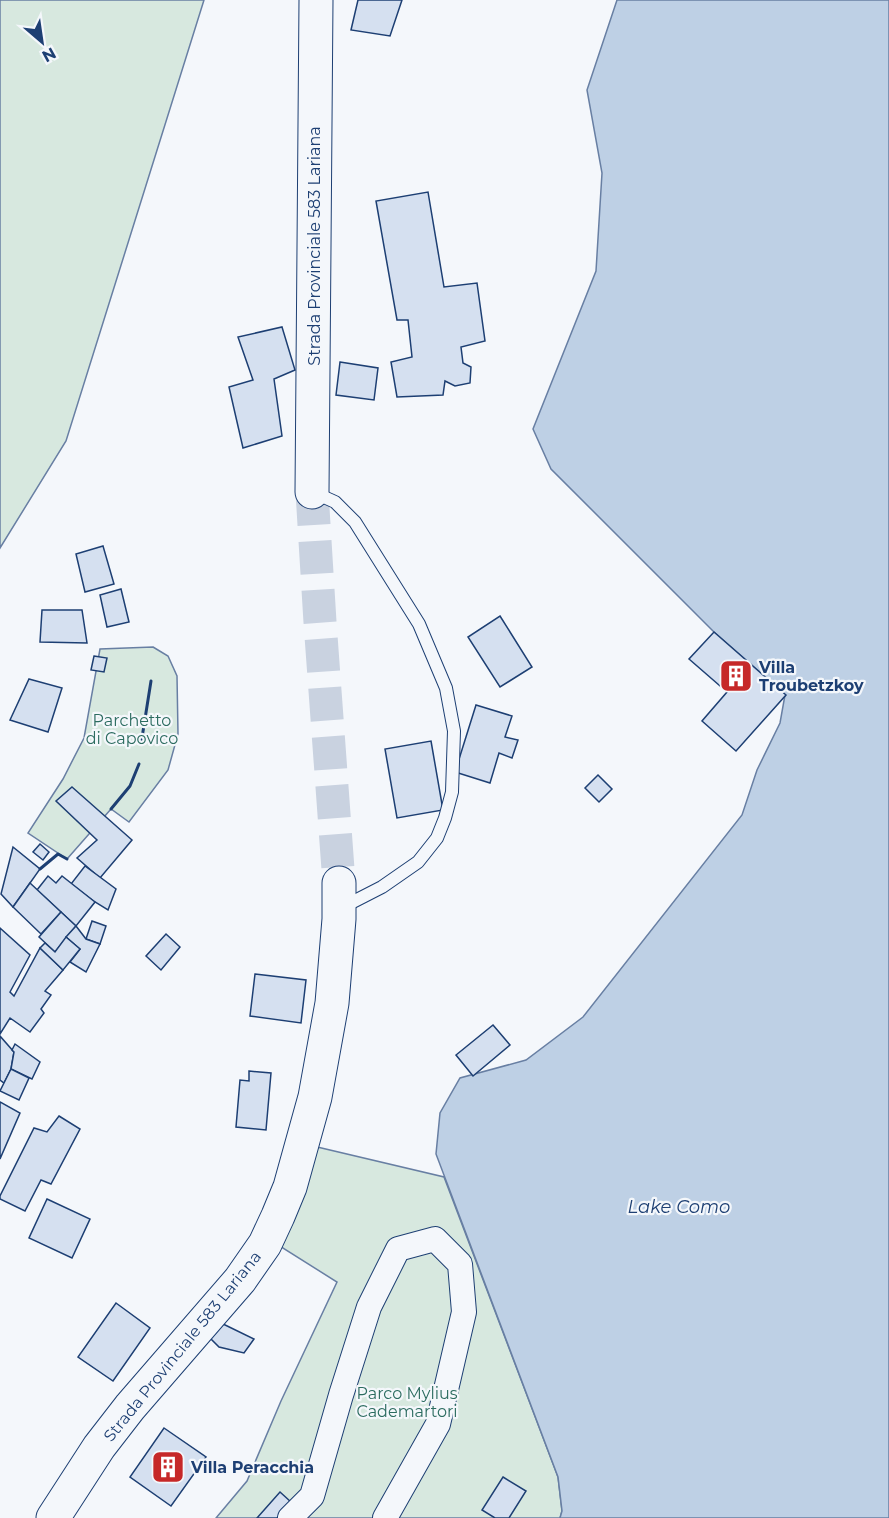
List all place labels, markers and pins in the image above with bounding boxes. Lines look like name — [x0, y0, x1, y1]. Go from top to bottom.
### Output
building icon: Villa Troubetzkoy — [718, 658, 754, 694]
place label: Villa Troubetzkoy — [758, 658, 864, 695]
building icon: Villa Peracchia — [150, 1449, 186, 1485]
place label: Villa Peracchia — [190, 1458, 314, 1477]

